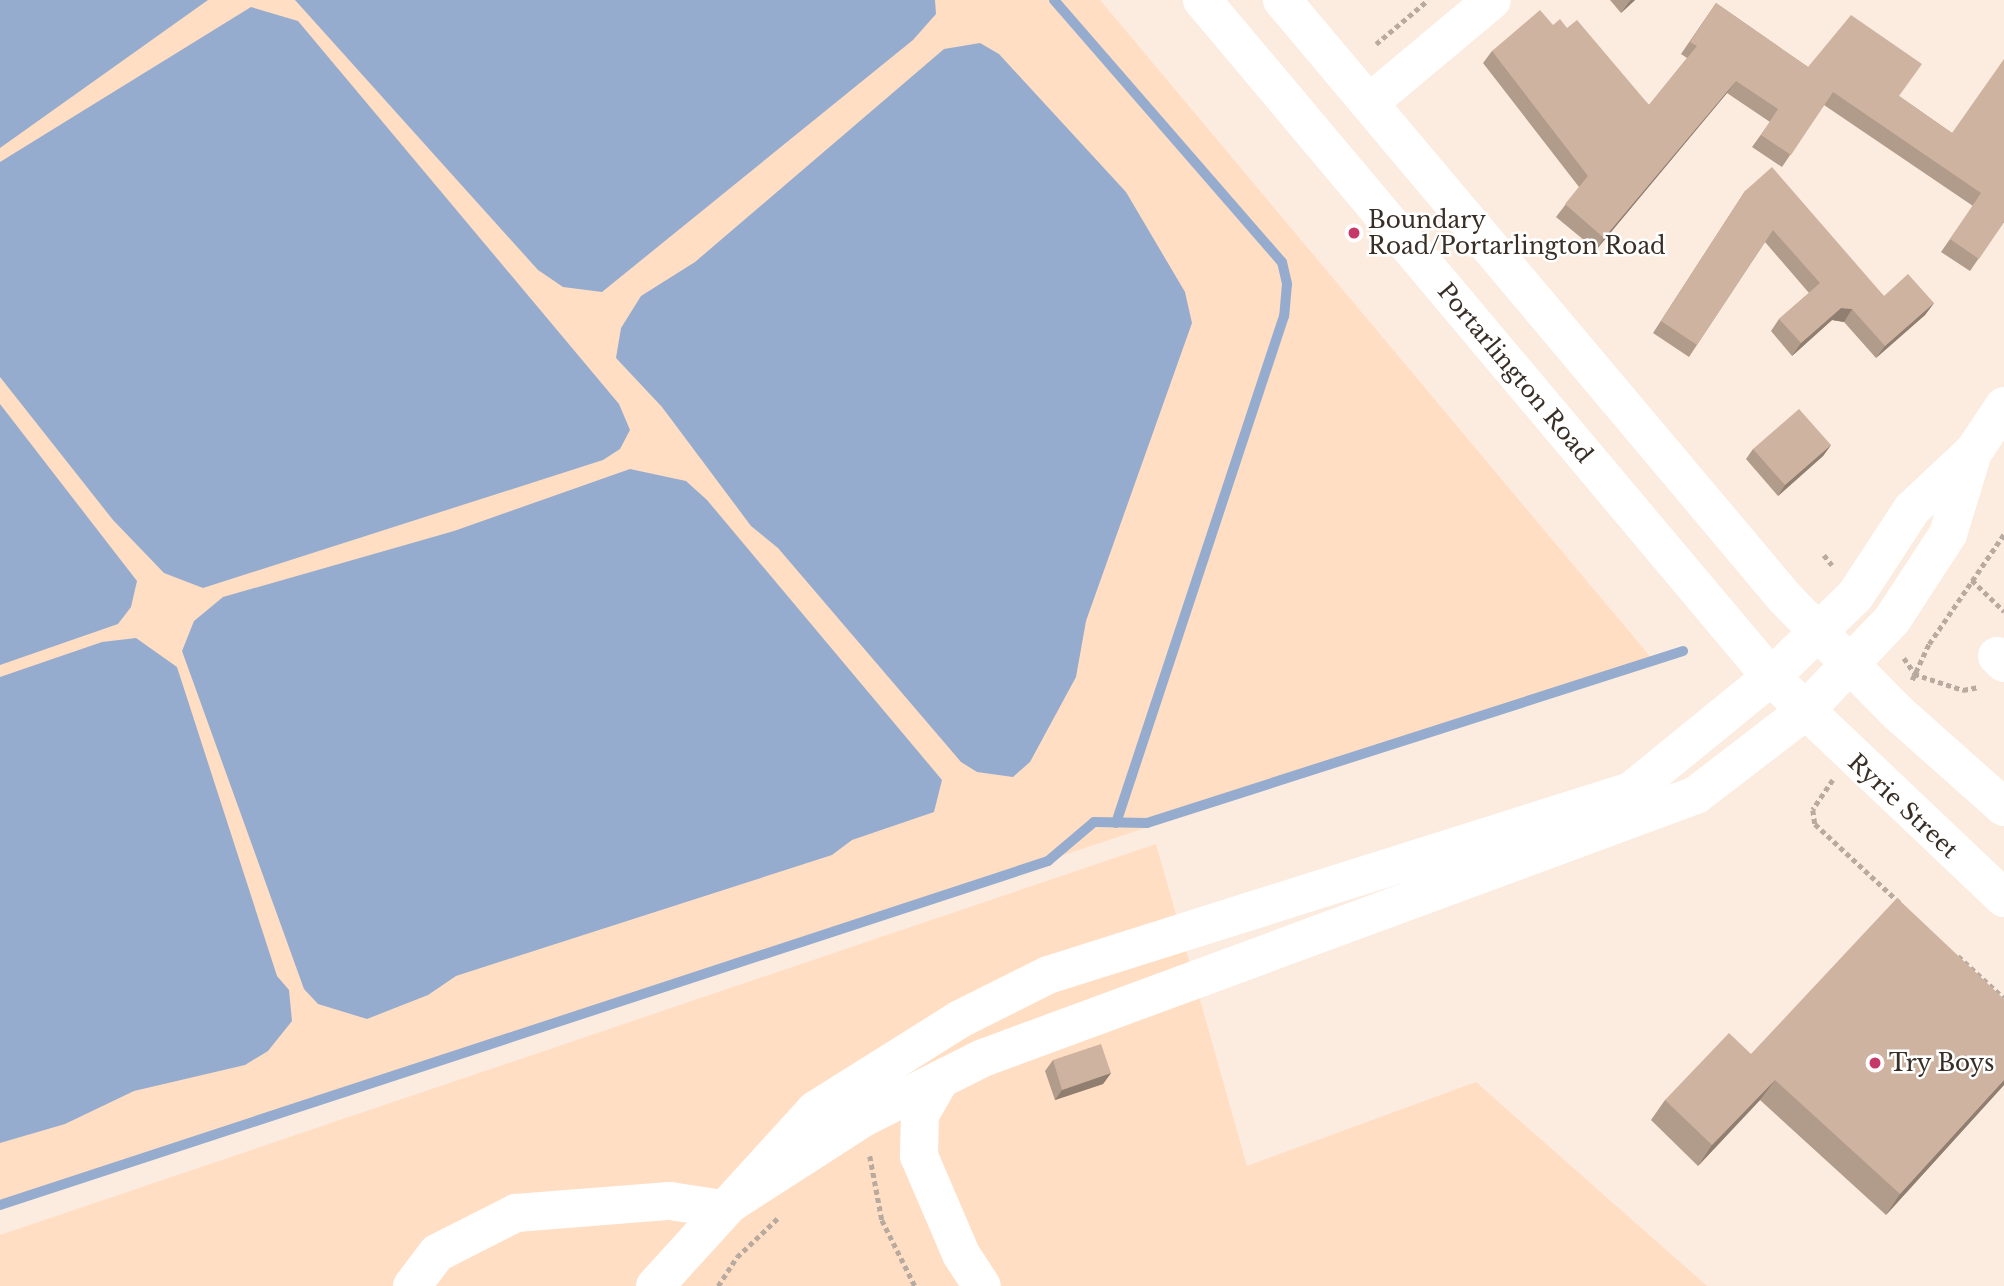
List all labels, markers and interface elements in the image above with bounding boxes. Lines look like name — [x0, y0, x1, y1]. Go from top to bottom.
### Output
place label: Boundary Road/Portarlington Road — [1368, 206, 1666, 260]
marker: Boundary Road/Portarlington Road — [1346, 225, 1362, 241]
street label: Portarlington Road — [1432, 278, 1598, 468]
street label: Ryrie Street — [1842, 748, 1964, 864]
place label: Try Boys — [1889, 1049, 1995, 1077]
marker: Try Boys — [1867, 1055, 1883, 1071]

